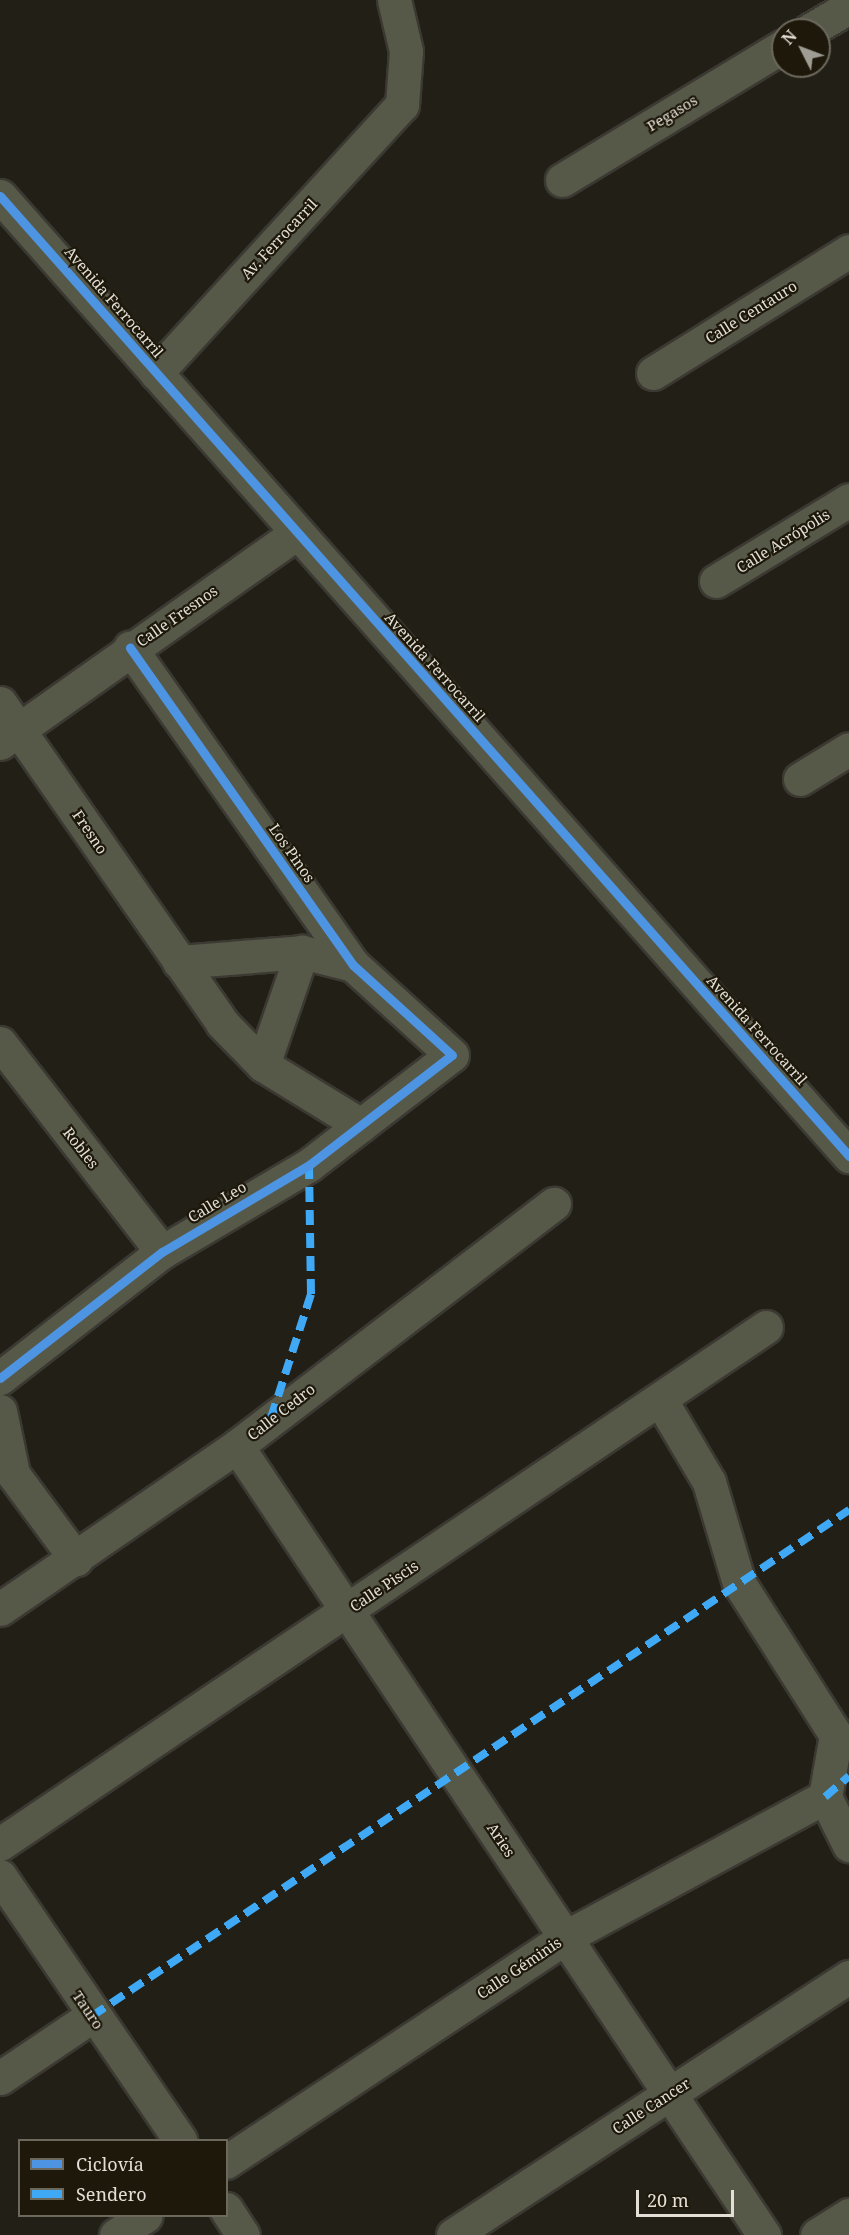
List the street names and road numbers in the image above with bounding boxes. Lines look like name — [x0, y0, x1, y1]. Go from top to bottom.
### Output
street label: Pegasos — [643, 91, 701, 135]
street label: Av. Ferrocarril — [237, 195, 321, 283]
street label: Avenida Ferrocarril — [61, 243, 167, 361]
street label: Calle Centauro — [702, 277, 800, 347]
street label: Calle Acrópolis — [733, 505, 833, 577]
street label: Calle Fresnos — [133, 581, 221, 651]
street label: Avenida Ferrocarril — [381, 609, 489, 725]
street label: Fresno — [69, 807, 111, 857]
street label: Los Pinos — [265, 820, 319, 886]
street label: Avenida Ferrocarril — [703, 972, 811, 1088]
street label: Robles — [59, 1124, 103, 1172]
street label: Calle Leo — [185, 1178, 249, 1226]
street label: Calle Cedro — [244, 1380, 318, 1444]
street label: Calle Piscis — [346, 1557, 422, 1615]
street label: Aries — [483, 1820, 519, 1860]
street label: Calle Géminis — [473, 1933, 565, 2003]
street label: Tauro — [69, 1987, 107, 2033]
street label: Calle Cancer — [609, 2074, 693, 2138]

